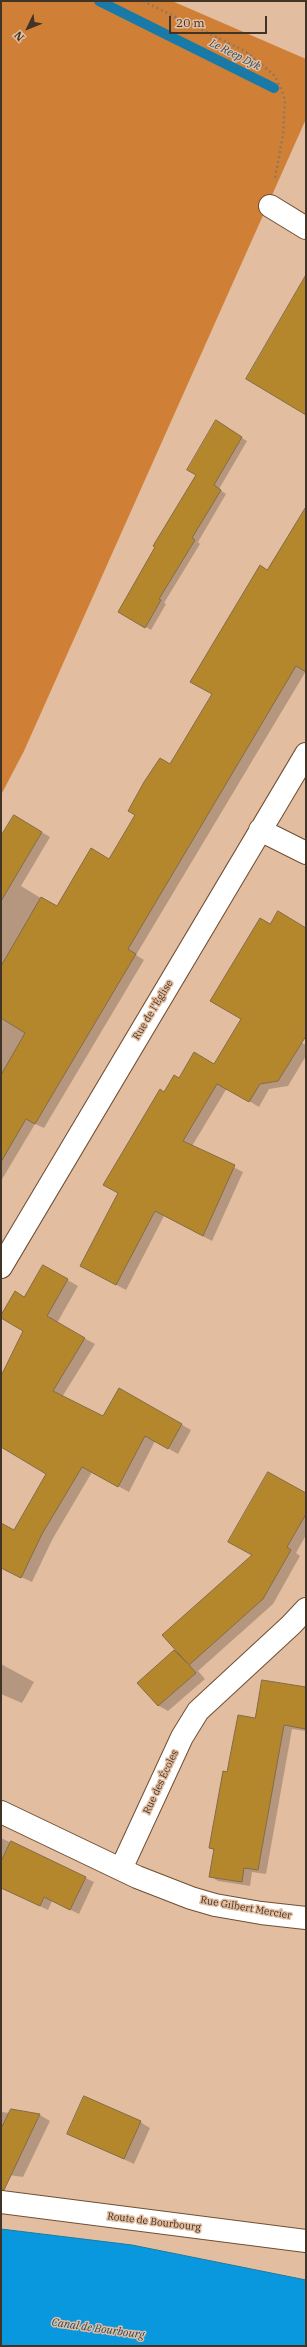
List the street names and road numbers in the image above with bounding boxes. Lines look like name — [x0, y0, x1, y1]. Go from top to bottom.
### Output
street label: Rue de l'Église — [130, 978, 176, 1042]
street label: Rue des Écoles — [141, 1748, 181, 1816]
street label: Rue Gilbert Mercier — [199, 1894, 293, 1922]
street label: Route de Bourbourg — [107, 2210, 201, 2234]

